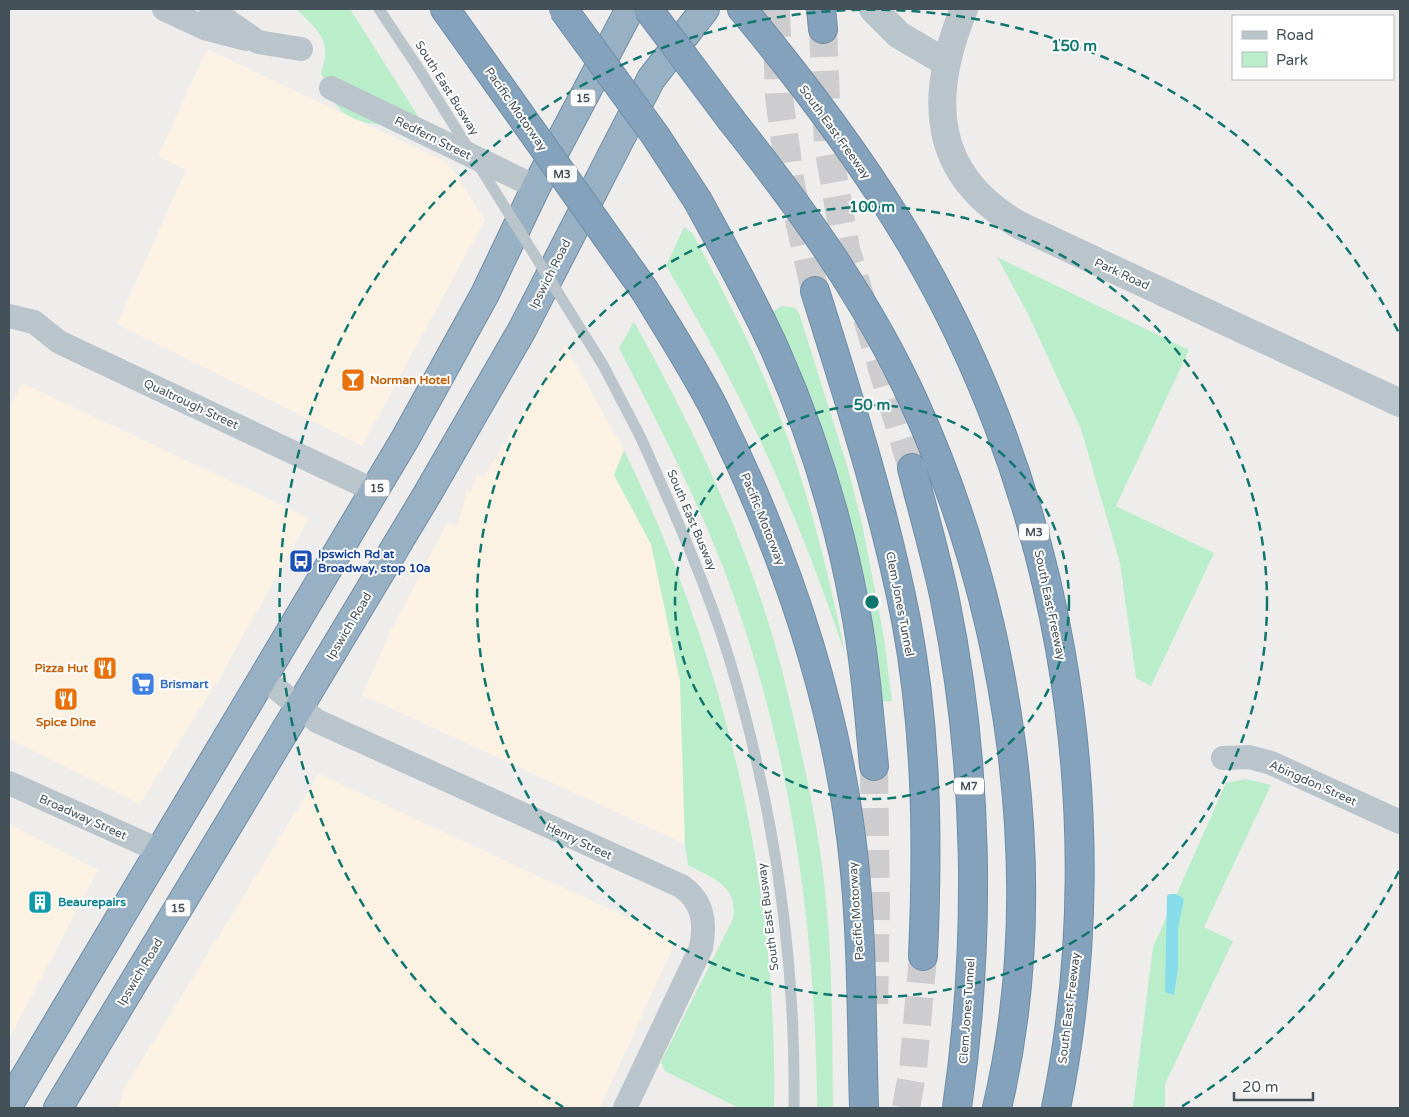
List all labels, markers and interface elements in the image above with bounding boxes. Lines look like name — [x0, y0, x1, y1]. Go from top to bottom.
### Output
legend — [1232, 15, 1394, 80]
text: Road — [1276, 26, 1314, 44]
text: 150 m — [1051, 37, 1097, 55]
street label: South East Busway — [412, 38, 482, 138]
text: Park — [1276, 51, 1308, 69]
street label: Pacific Motorway — [482, 65, 550, 154]
street label: South East Freeway — [796, 83, 874, 182]
road number: 15 — [570, 90, 596, 106]
street label: Redfern Street — [393, 113, 474, 163]
road number: M3 — [547, 165, 577, 182]
text: 100 m — [849, 198, 895, 216]
street label: Ipswich Road — [526, 237, 574, 311]
street label: Park Road — [1092, 255, 1152, 293]
bar icon: Norman Hotel — [340, 367, 366, 393]
place label: Norman Hotel — [370, 373, 450, 387]
street label: Qualtrough Street — [142, 376, 241, 432]
text: 50 m — [854, 396, 890, 414]
street label: South East Busway — [664, 467, 720, 573]
street label: Pacific Motorway — [738, 471, 788, 568]
road number: 15 — [364, 479, 390, 496]
road number: M3 — [1019, 524, 1049, 540]
place label: Ipswich Rd at Broadway, stop 10a — [318, 547, 431, 576]
bus stop icon: Ipswich Rd at Broadway, stop 10a — [288, 548, 314, 574]
street label: South East Freeway — [1031, 549, 1069, 662]
street label: Clem Jones Tunnel — [883, 550, 917, 658]
street label: Ipswich Road — [323, 590, 375, 662]
centre of rings — [863, 593, 881, 611]
restaurant icon: Pizza Hut — [92, 655, 118, 681]
place label: Pizza Hut — [34, 661, 88, 675]
supermarket icon: Brismart — [130, 671, 156, 697]
place label: Brismart — [160, 677, 209, 691]
restaurant icon: Spice Dine — [53, 686, 79, 712]
place label: Spice Dine — [36, 715, 96, 730]
street label: Abingdon Street — [1267, 758, 1359, 809]
road number: M7 — [954, 778, 984, 794]
street label: Broadway Street — [37, 791, 129, 843]
street label: Henry Street — [544, 820, 615, 863]
street label: Pacific Motorway — [846, 861, 866, 961]
street label: South East Busway — [754, 862, 782, 972]
building icon: Beaurepairs — [27, 889, 53, 915]
place label: Beaurepairs — [58, 895, 126, 910]
road number: 15 — [166, 900, 190, 916]
street label: Ipswich Road — [114, 936, 166, 1008]
street label: South East Freeway — [1055, 951, 1083, 1065]
street label: Clem Jones Tunnel — [956, 957, 978, 1065]
scale bar — [1234, 1070, 1313, 1102]
text: 20 m — [1242, 1078, 1279, 1096]

